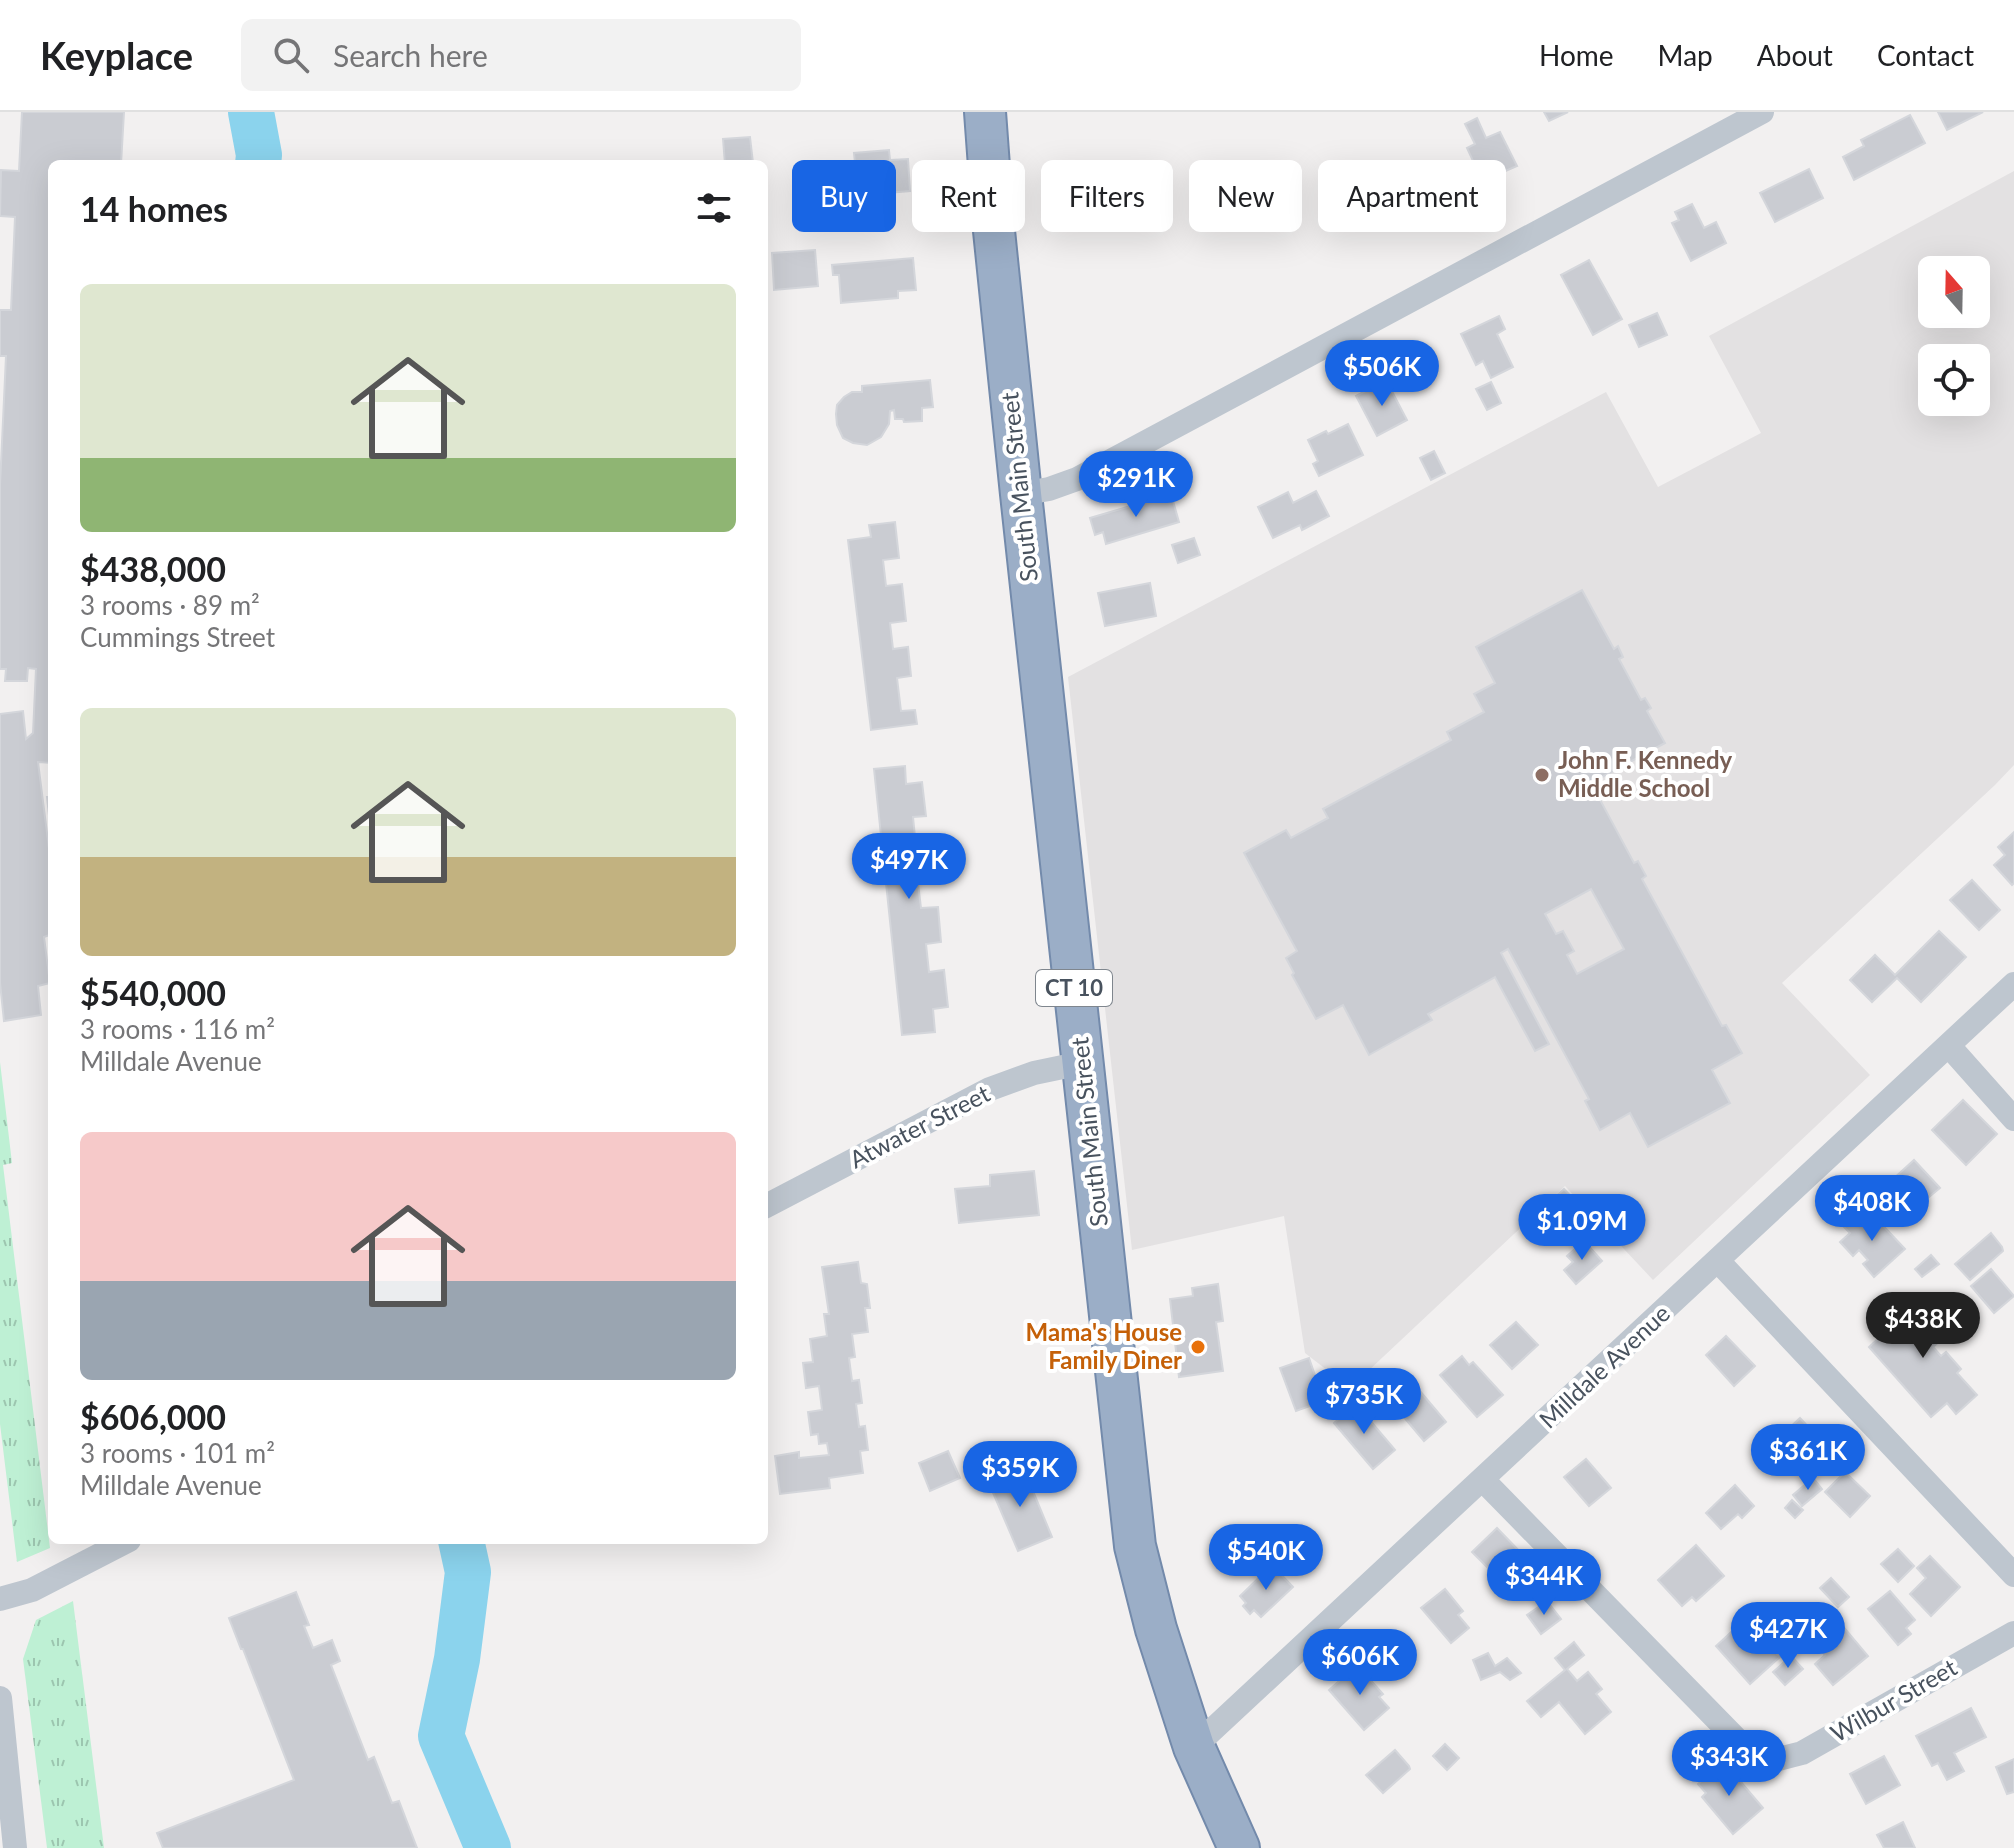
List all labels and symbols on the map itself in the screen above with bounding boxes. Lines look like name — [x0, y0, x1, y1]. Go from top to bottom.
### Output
north arrow — [1918, 256, 1990, 328]
pin: $506K — [1326, 340, 1438, 408]
street label: South Main Street — [994, 391, 1043, 583]
pin: $291K — [1080, 451, 1192, 519]
place label: John F. Kennedy Middle School — [1558, 745, 1733, 802]
marker: John F. Kennedy Middle School — [1533, 766, 1551, 784]
pin: $497K — [853, 833, 965, 901]
road number: CT 10 — [1036, 970, 1112, 1006]
street label: South Main Street — [1064, 1036, 1113, 1228]
street label: Atwater Street — [844, 1078, 995, 1173]
pin: $408K — [1816, 1175, 1928, 1243]
pin: $1.09M — [1517, 1194, 1647, 1262]
pin: $438K — [1867, 1292, 1979, 1360]
street label: Milldale Avenue — [1533, 1298, 1675, 1434]
place label: Mama's House Family Diner — [1026, 1317, 1182, 1374]
marker: Mama's House Family Diner — [1189, 1338, 1207, 1356]
pin: $735K — [1308, 1368, 1420, 1436]
pin: $361K — [1752, 1424, 1864, 1492]
pin: $359K — [964, 1441, 1076, 1509]
pin: $540K — [1210, 1524, 1322, 1592]
pin: $344K — [1488, 1549, 1600, 1617]
pin: $427K — [1732, 1602, 1844, 1670]
pin: $606K — [1304, 1629, 1416, 1697]
street label: Wilbur Street — [1825, 1652, 1962, 1747]
pin: $343K — [1673, 1730, 1785, 1798]

